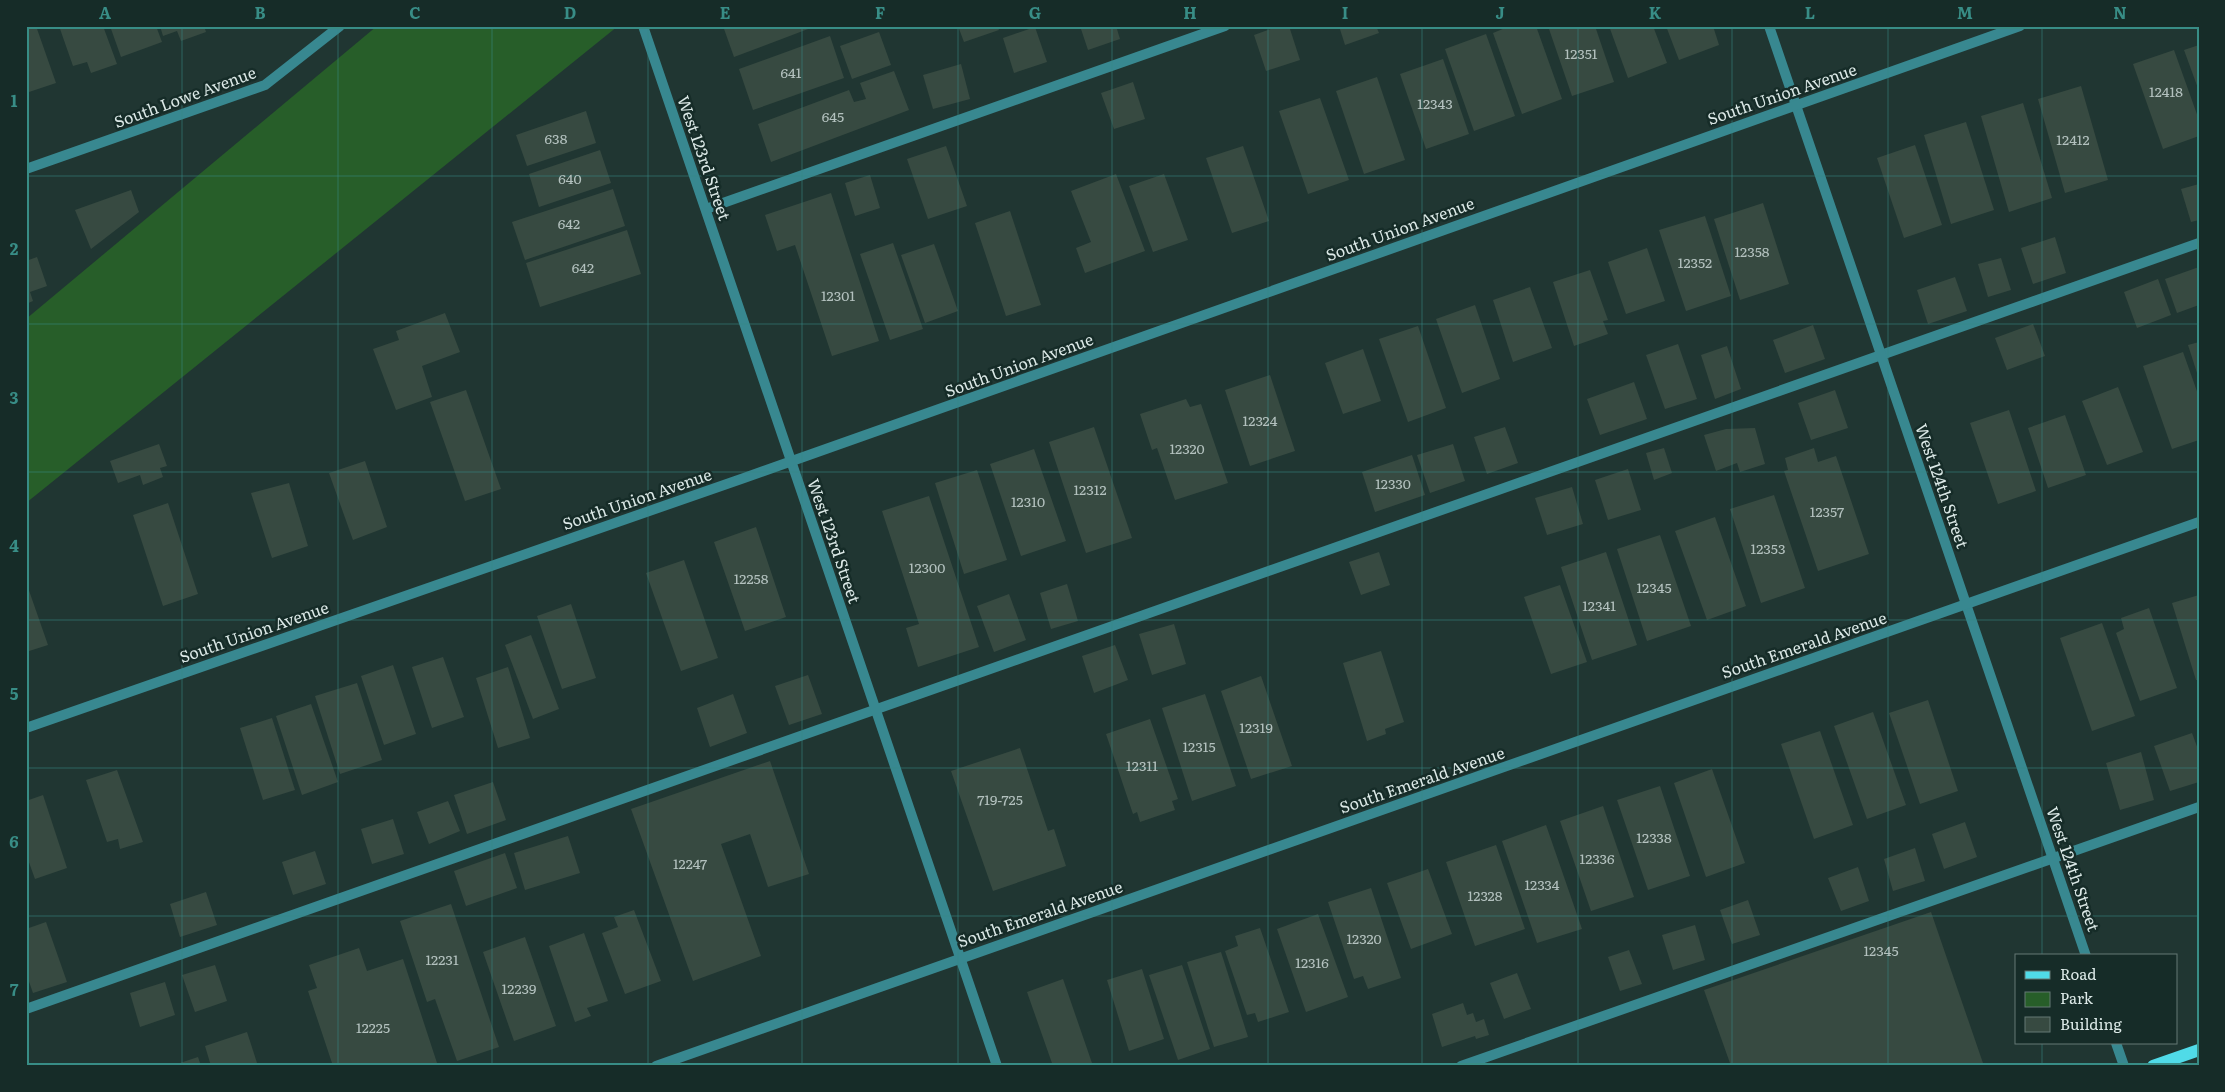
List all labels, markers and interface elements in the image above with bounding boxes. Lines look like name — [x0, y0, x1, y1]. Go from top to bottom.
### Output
text: A — [99, 0, 111, 24]
text: B — [254, 0, 266, 24]
text: C — [409, 0, 421, 24]
text: D — [564, 0, 576, 24]
text: E — [720, 0, 731, 24]
text: F — [875, 0, 885, 24]
text: G — [1029, 0, 1041, 24]
text: H — [1183, 0, 1197, 24]
text: I — [1342, 0, 1348, 24]
text: J — [1495, 0, 1505, 24]
text: K — [1649, 0, 1662, 24]
text: L — [1805, 0, 1815, 24]
text: M — [1957, 0, 1973, 24]
text: N — [2113, 0, 2127, 24]
house number: 12351 — [1564, 43, 1598, 63]
street label: South Union Avenue — [1704, 56, 1860, 130]
street label: South Lowe Avenue — [110, 59, 259, 133]
house number: 641 — [781, 62, 802, 82]
house number: 12418 — [2149, 81, 2183, 101]
text: 1 — [11, 88, 18, 112]
street label: West 123rd Street — [672, 92, 738, 224]
house number: 12343 — [1417, 93, 1453, 113]
house number: 645 — [822, 106, 844, 126]
house number: 638 — [545, 128, 568, 148]
house number: 12412 — [2056, 129, 2090, 149]
house number: 640 — [558, 168, 582, 188]
street label: South Union Avenue — [1322, 190, 1477, 266]
house number: 642 — [558, 213, 580, 233]
text: 2 — [10, 236, 19, 260]
house number: 12358 — [1734, 241, 1770, 261]
house number: 12352 — [1678, 252, 1712, 272]
house number: 642 — [572, 257, 594, 277]
house number: 12301 — [821, 285, 855, 305]
street label: South Union Avenue — [941, 326, 1096, 402]
text: 3 — [10, 385, 19, 409]
house number: 12324 — [1243, 410, 1278, 430]
street label: West 124th Street — [1910, 420, 1976, 552]
house number: 12320 — [1169, 438, 1205, 458]
street label: South Union Avenue — [559, 461, 715, 535]
house number: 12330 — [1375, 473, 1411, 493]
street label: West 123rd Street — [802, 475, 868, 607]
house number: 12312 — [1073, 479, 1107, 499]
house number: 12310 — [1011, 491, 1045, 511]
house number: 12357 — [1810, 501, 1844, 521]
text: 4 — [9, 533, 19, 557]
house number: 12353 — [1750, 538, 1786, 558]
house number: 12300 — [909, 557, 945, 577]
house number: 12258 — [734, 568, 769, 588]
house number: 12345 — [1636, 577, 1672, 597]
street label: South Union Avenue — [176, 594, 332, 668]
house number: 12341 — [1582, 595, 1616, 615]
street label: South Emerald Avenue — [1718, 605, 1889, 684]
text: 5 — [10, 681, 19, 705]
house number: 12319 — [1239, 717, 1273, 737]
house number: 12315 — [1182, 736, 1216, 756]
street label: South Emerald Avenue — [1336, 740, 1507, 819]
house number: 12311 — [1126, 755, 1158, 775]
house number: 719-725 — [977, 789, 1023, 809]
street label: West 124th Street — [2041, 803, 2107, 935]
house number: 12338 — [1636, 827, 1672, 847]
text: 6 — [9, 829, 19, 853]
house number: 12336 — [1579, 848, 1615, 868]
house number: 12247 — [673, 853, 707, 873]
street label: South Emerald Avenue — [954, 874, 1125, 953]
house number: 12334 — [1524, 874, 1560, 894]
house number: 12328 — [1468, 885, 1503, 905]
house number: 12320 — [1346, 928, 1382, 948]
house number: 12345 — [1863, 940, 1899, 960]
house number: 12231 — [425, 949, 459, 969]
house number: 12316 — [1295, 952, 1329, 972]
legend — [2015, 954, 2178, 1044]
text: Road — [2060, 962, 2096, 985]
text: 7 — [10, 977, 19, 1001]
house number: 12239 — [502, 978, 536, 998]
text: Park — [2060, 986, 2094, 1009]
text: Building — [2060, 1012, 2122, 1035]
house number: 12225 — [356, 1017, 390, 1037]

